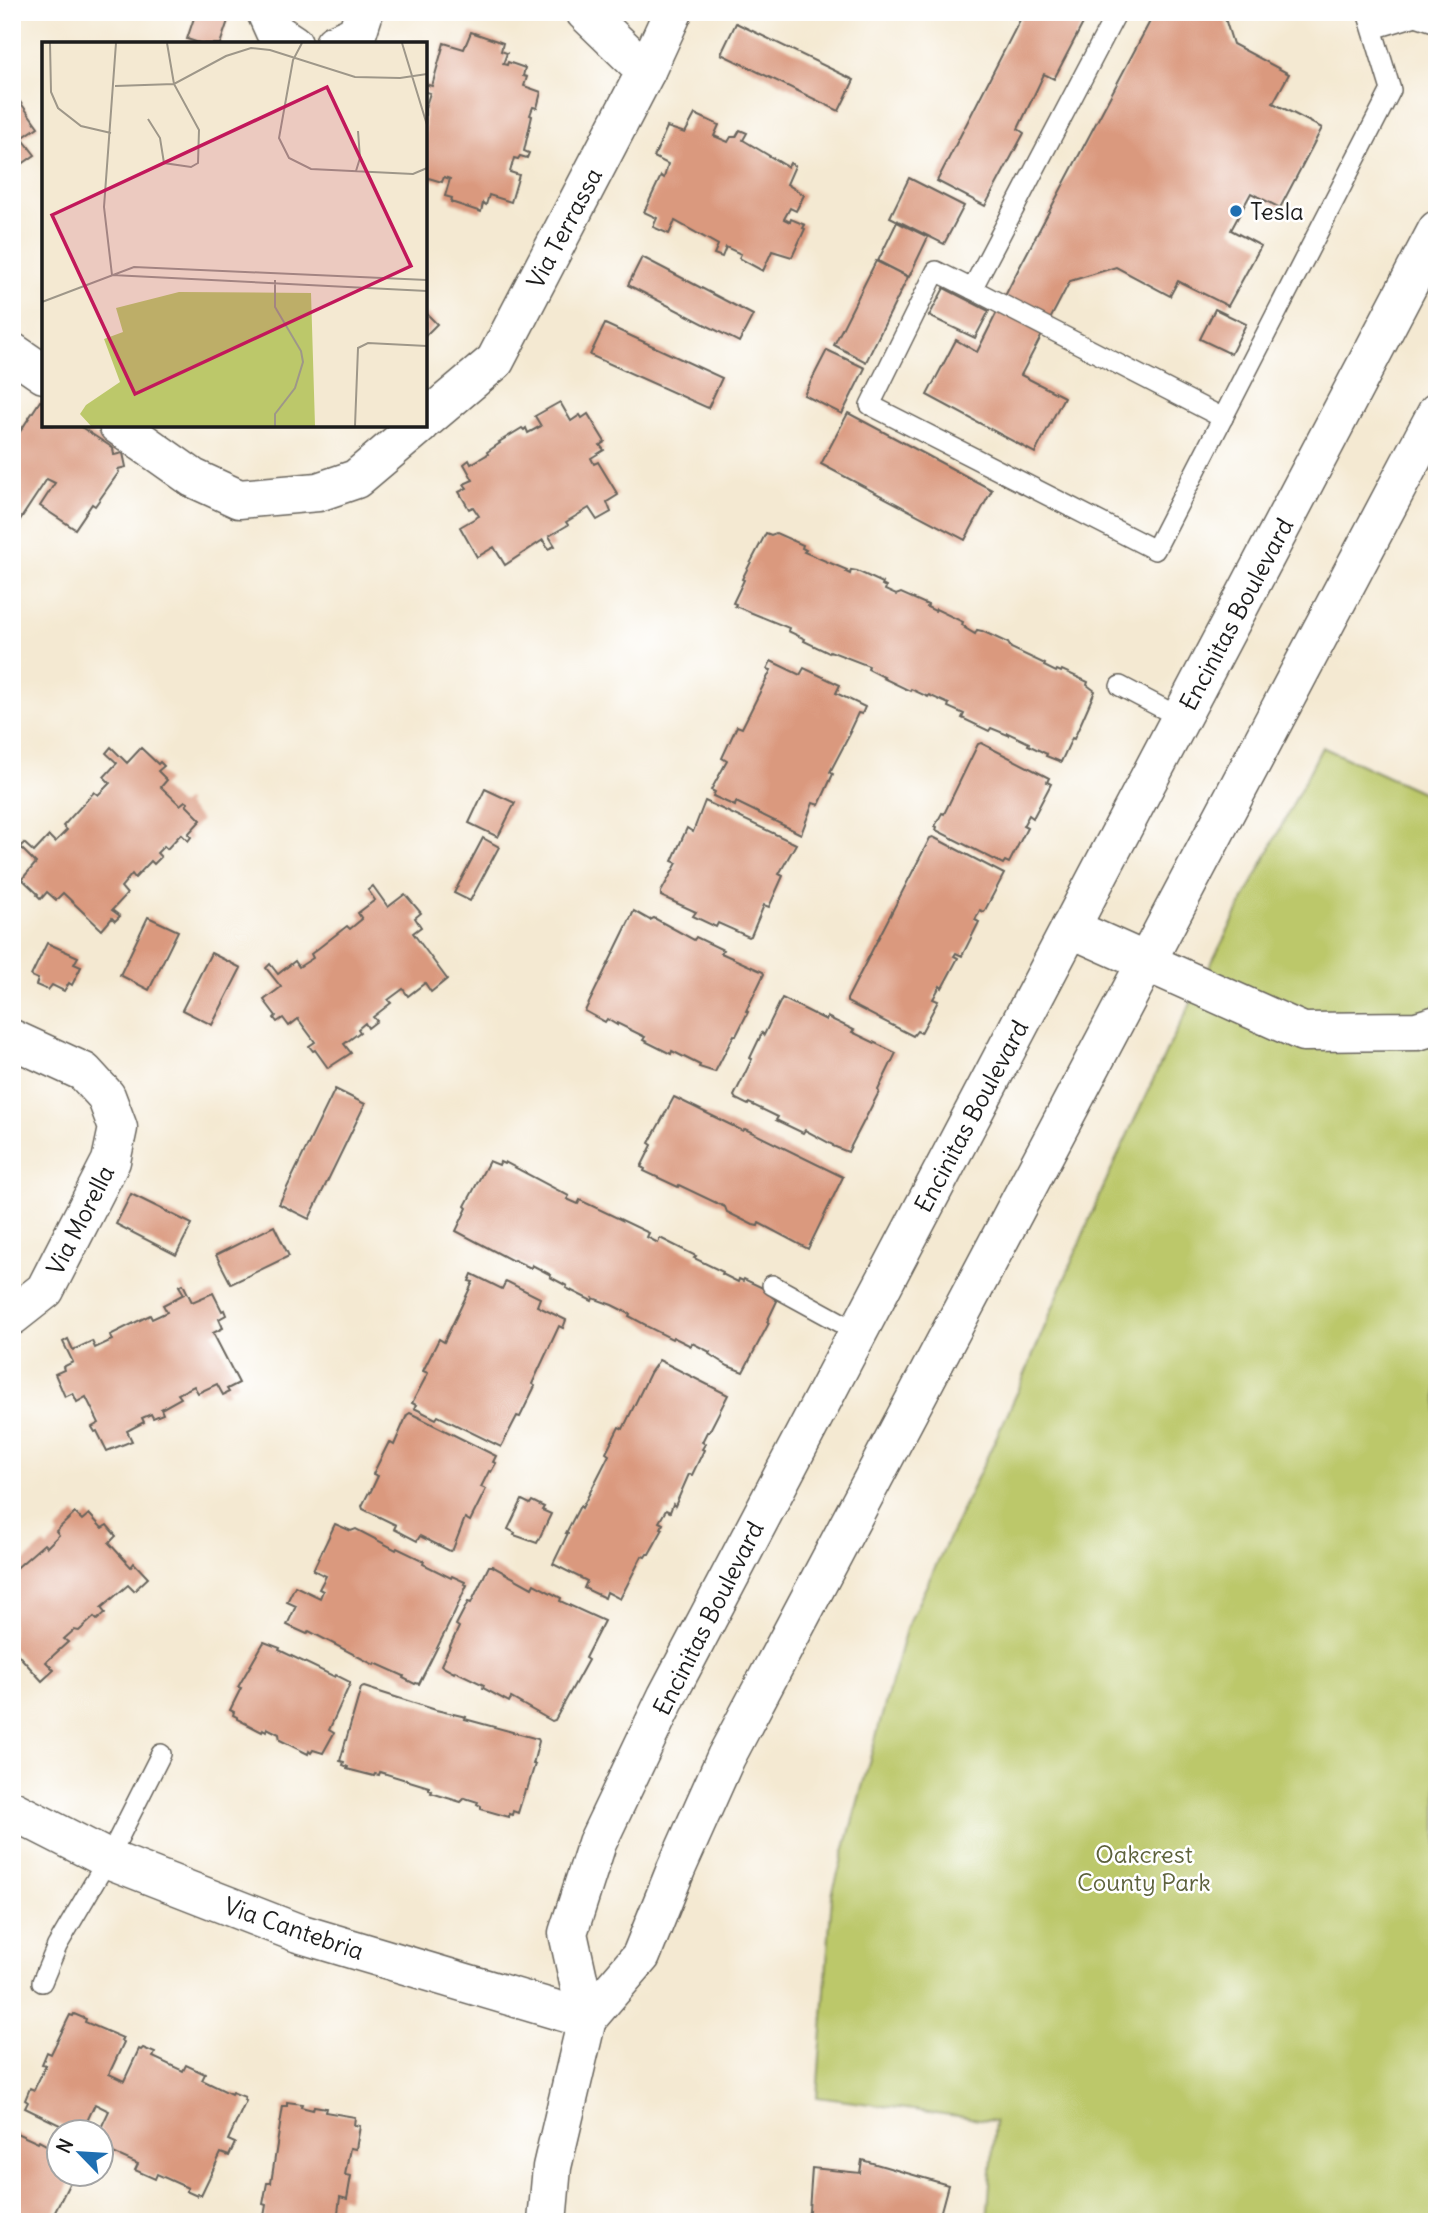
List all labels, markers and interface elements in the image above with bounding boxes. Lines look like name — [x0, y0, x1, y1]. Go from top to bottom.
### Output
inset map — [42, 42, 427, 427]
street label: Via Terrassa — [520, 163, 608, 293]
place label: Tesla — [1250, 196, 1304, 226]
marker: Tesla — [1228, 203, 1244, 219]
street label: Encinitas Boulevard — [1173, 513, 1299, 715]
street label: Encinitas Boulevard — [908, 1015, 1034, 1217]
street label: Via Morella — [40, 1160, 120, 1280]
street label: Encinitas Boulevard — [646, 1516, 770, 1720]
park label: Oakcrest County Park — [1077, 1839, 1211, 1897]
street label: Via Cantebria — [220, 1890, 368, 1966]
north arrow — [46, 2118, 116, 2188]
text: N — [51, 2135, 78, 2157]

